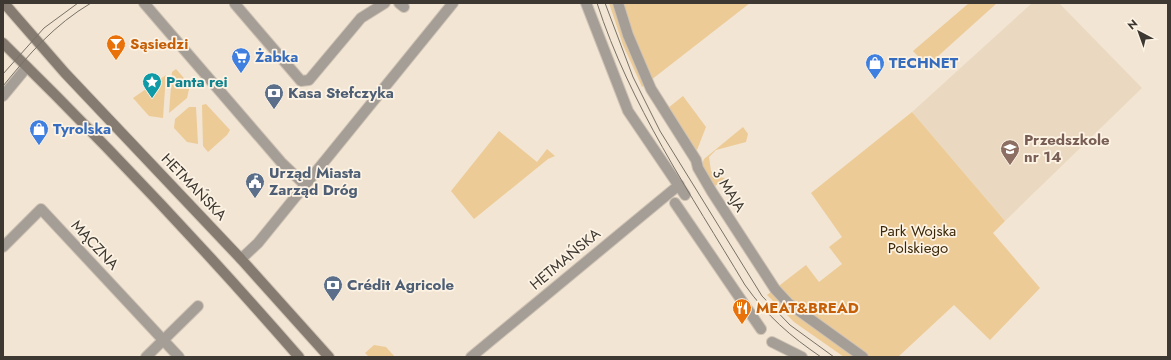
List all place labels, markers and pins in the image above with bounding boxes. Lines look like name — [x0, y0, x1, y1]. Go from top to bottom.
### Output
bar icon: Sąsiedzi — [105, 33, 127, 61]
place label: Sąsiedzi — [130, 33, 188, 55]
supermarket icon: Żabka — [230, 46, 252, 74]
place label: Żabka — [255, 46, 298, 68]
shop icon: TECHNET — [864, 52, 886, 80]
place label: TECHNET — [889, 52, 959, 74]
place icon: Panta rei — [141, 71, 163, 99]
place label: Panta rei — [166, 71, 228, 93]
bank icon: Kasa Stefczyka — [263, 82, 285, 110]
place label: Kasa Stefczyka — [288, 82, 394, 104]
shop icon: Tyrolska — [28, 118, 50, 146]
place label: Tyrolska — [53, 118, 111, 140]
place label: Przedszkole nr 14 — [1024, 129, 1110, 168]
school or university icon: Przedszkole nr 14 — [999, 138, 1021, 166]
place label: Urząd Miasta Zarząd Dróg — [269, 162, 361, 201]
public building icon: Urząd Miasta Zarząd Dróg — [244, 171, 266, 199]
bank icon: Crédit Agricole — [322, 274, 344, 302]
place label: Crédit Agricole — [347, 274, 455, 296]
restaurant icon: MEAT&BREAD — [731, 297, 753, 325]
place label: MEAT&BREAD — [756, 297, 859, 319]

